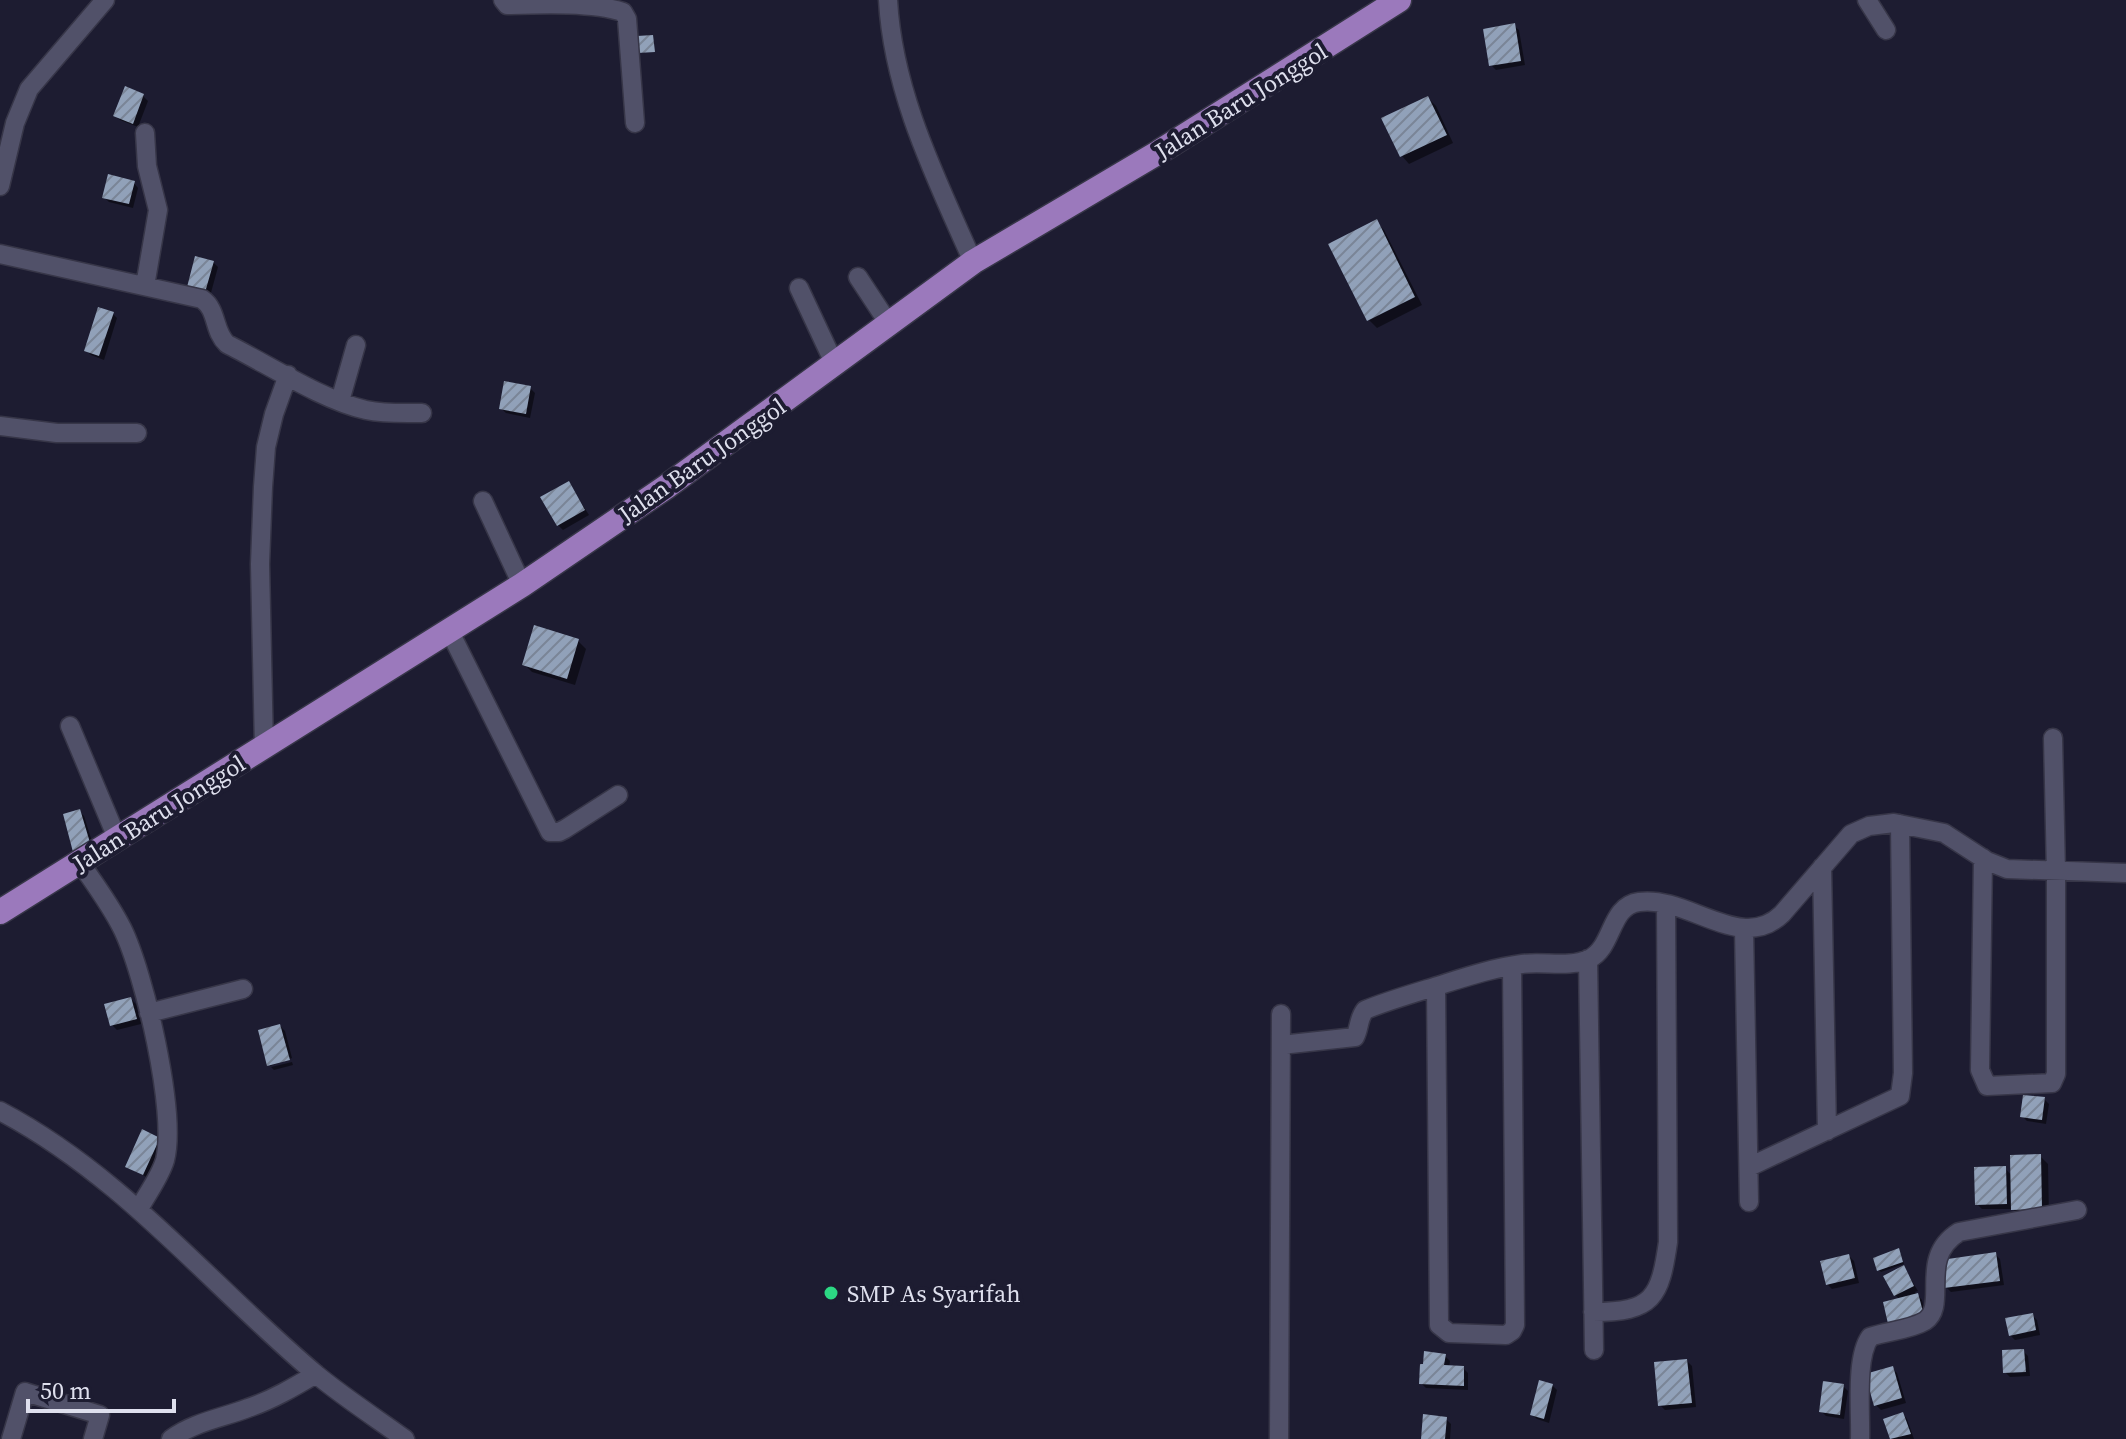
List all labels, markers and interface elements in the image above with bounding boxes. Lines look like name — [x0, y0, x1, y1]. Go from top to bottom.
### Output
street label: Jalan Baru Jonggol — [1148, 35, 1333, 168]
street label: Jalan Baru Jonggol — [611, 390, 792, 531]
street label: Jalan Baru Jonggol — [66, 747, 251, 880]
place label: SMP As Syarifah — [847, 1277, 1021, 1310]
marker: SMP As Syarifah — [822, 1284, 840, 1302]
scale bar — [28, 1363, 174, 1413]
text: 50 m — [40, 1374, 91, 1407]

